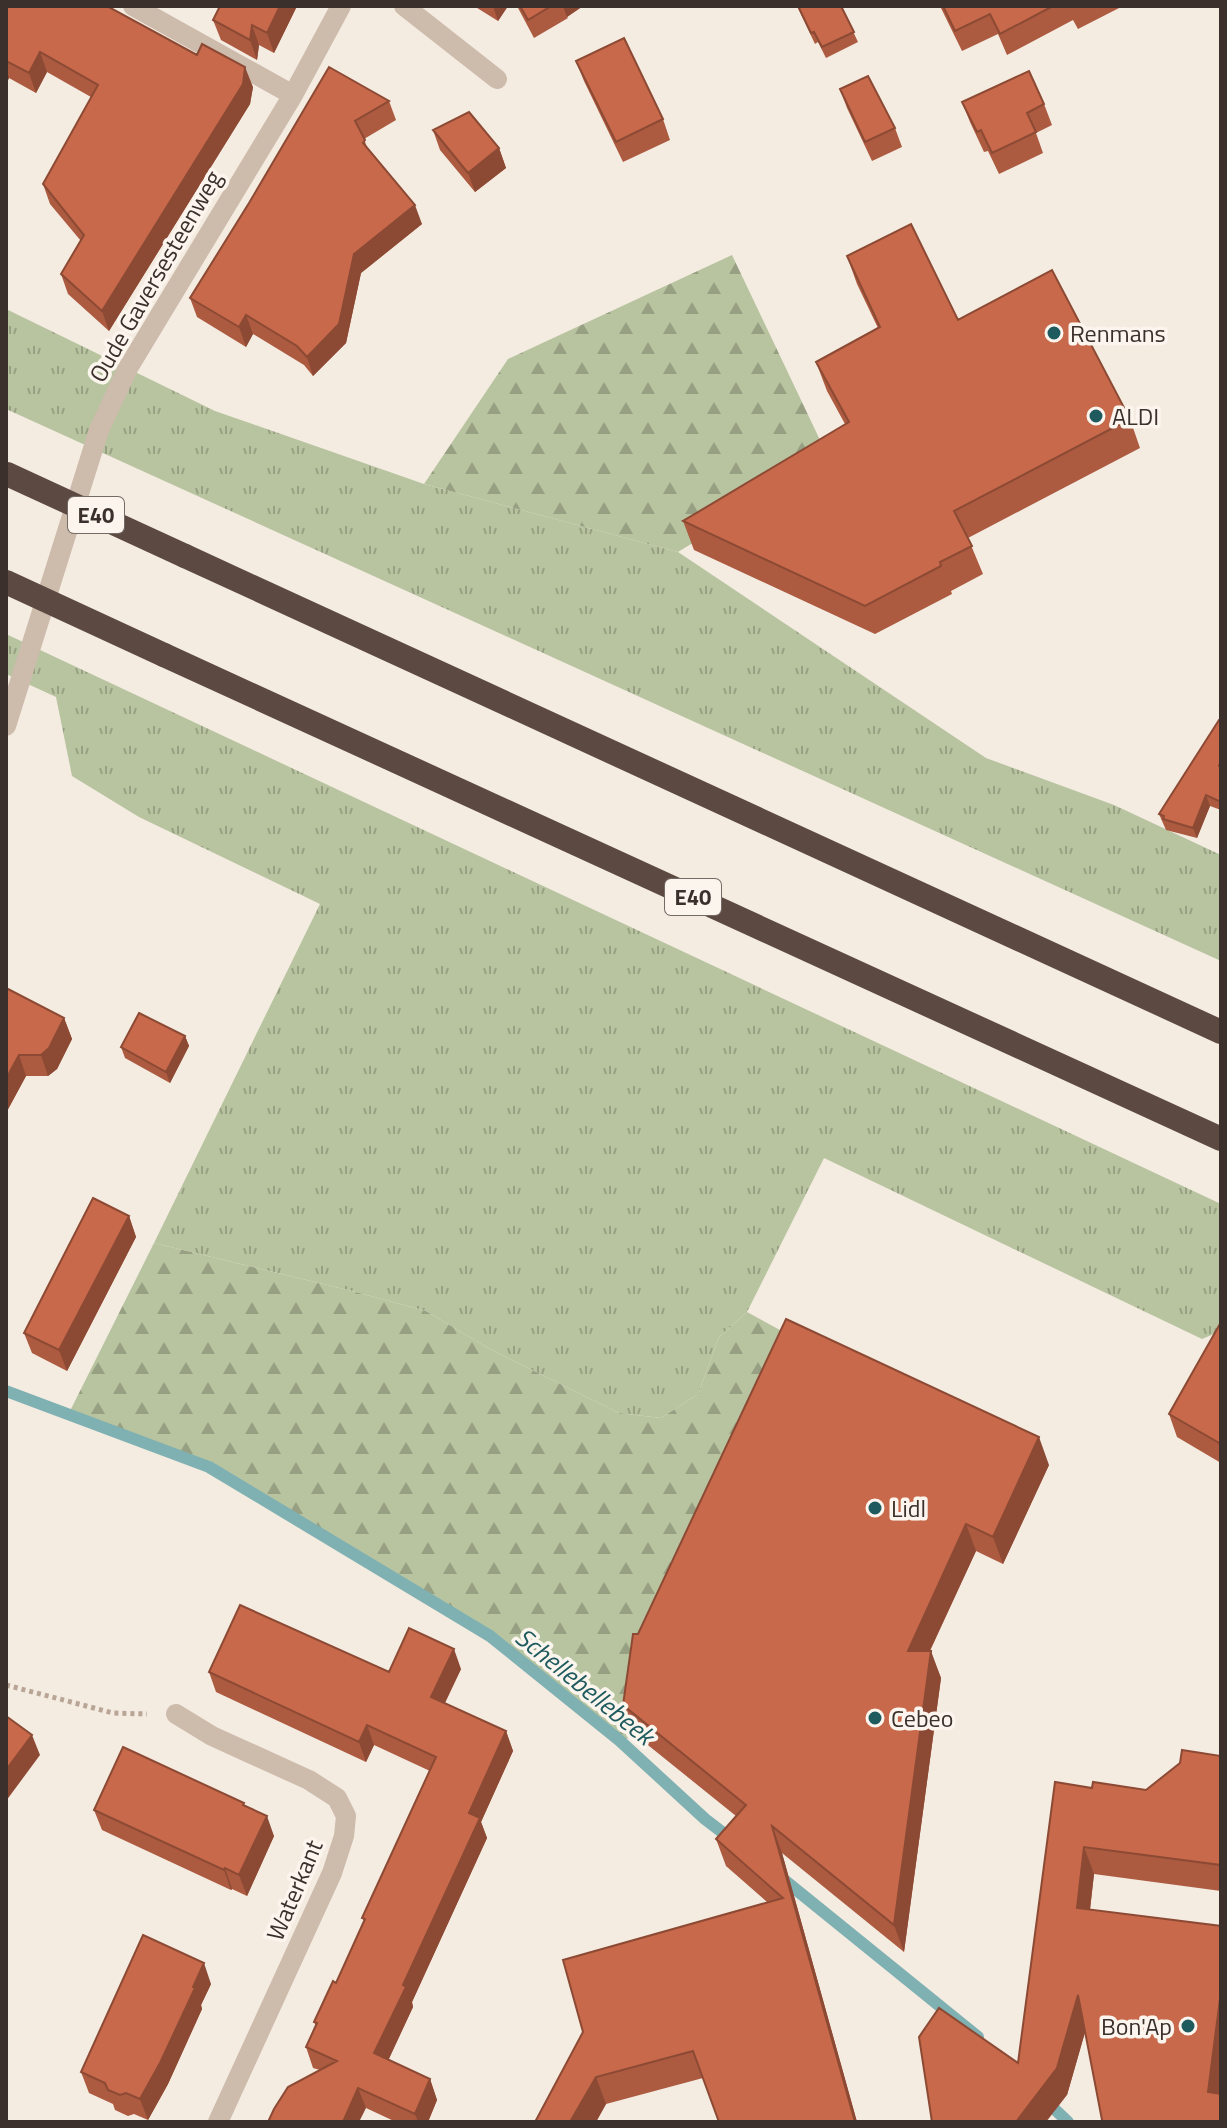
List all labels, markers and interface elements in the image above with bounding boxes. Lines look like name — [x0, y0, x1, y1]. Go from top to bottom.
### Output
street label: Oude Gaversesteenweg — [80, 163, 230, 389]
place label: Renmans — [1070, 315, 1166, 351]
marker: Renmans — [1045, 324, 1063, 342]
place label: ALDI — [1112, 398, 1159, 434]
marker: ALDI — [1087, 407, 1105, 425]
road number: E40 — [68, 497, 124, 533]
road number: E40 — [665, 879, 721, 915]
place label: Lidl — [891, 1490, 926, 1526]
marker: Lidl — [866, 1499, 884, 1517]
water label: Schellebellebeek — [507, 1618, 665, 1756]
place label: Cebeo — [891, 1700, 953, 1736]
marker: Cebeo — [866, 1709, 884, 1727]
street label: Waterkant — [257, 1833, 332, 1946]
place label: Bon'Ap — [1101, 2008, 1172, 2044]
marker: Bon'Ap — [1179, 2017, 1197, 2035]

